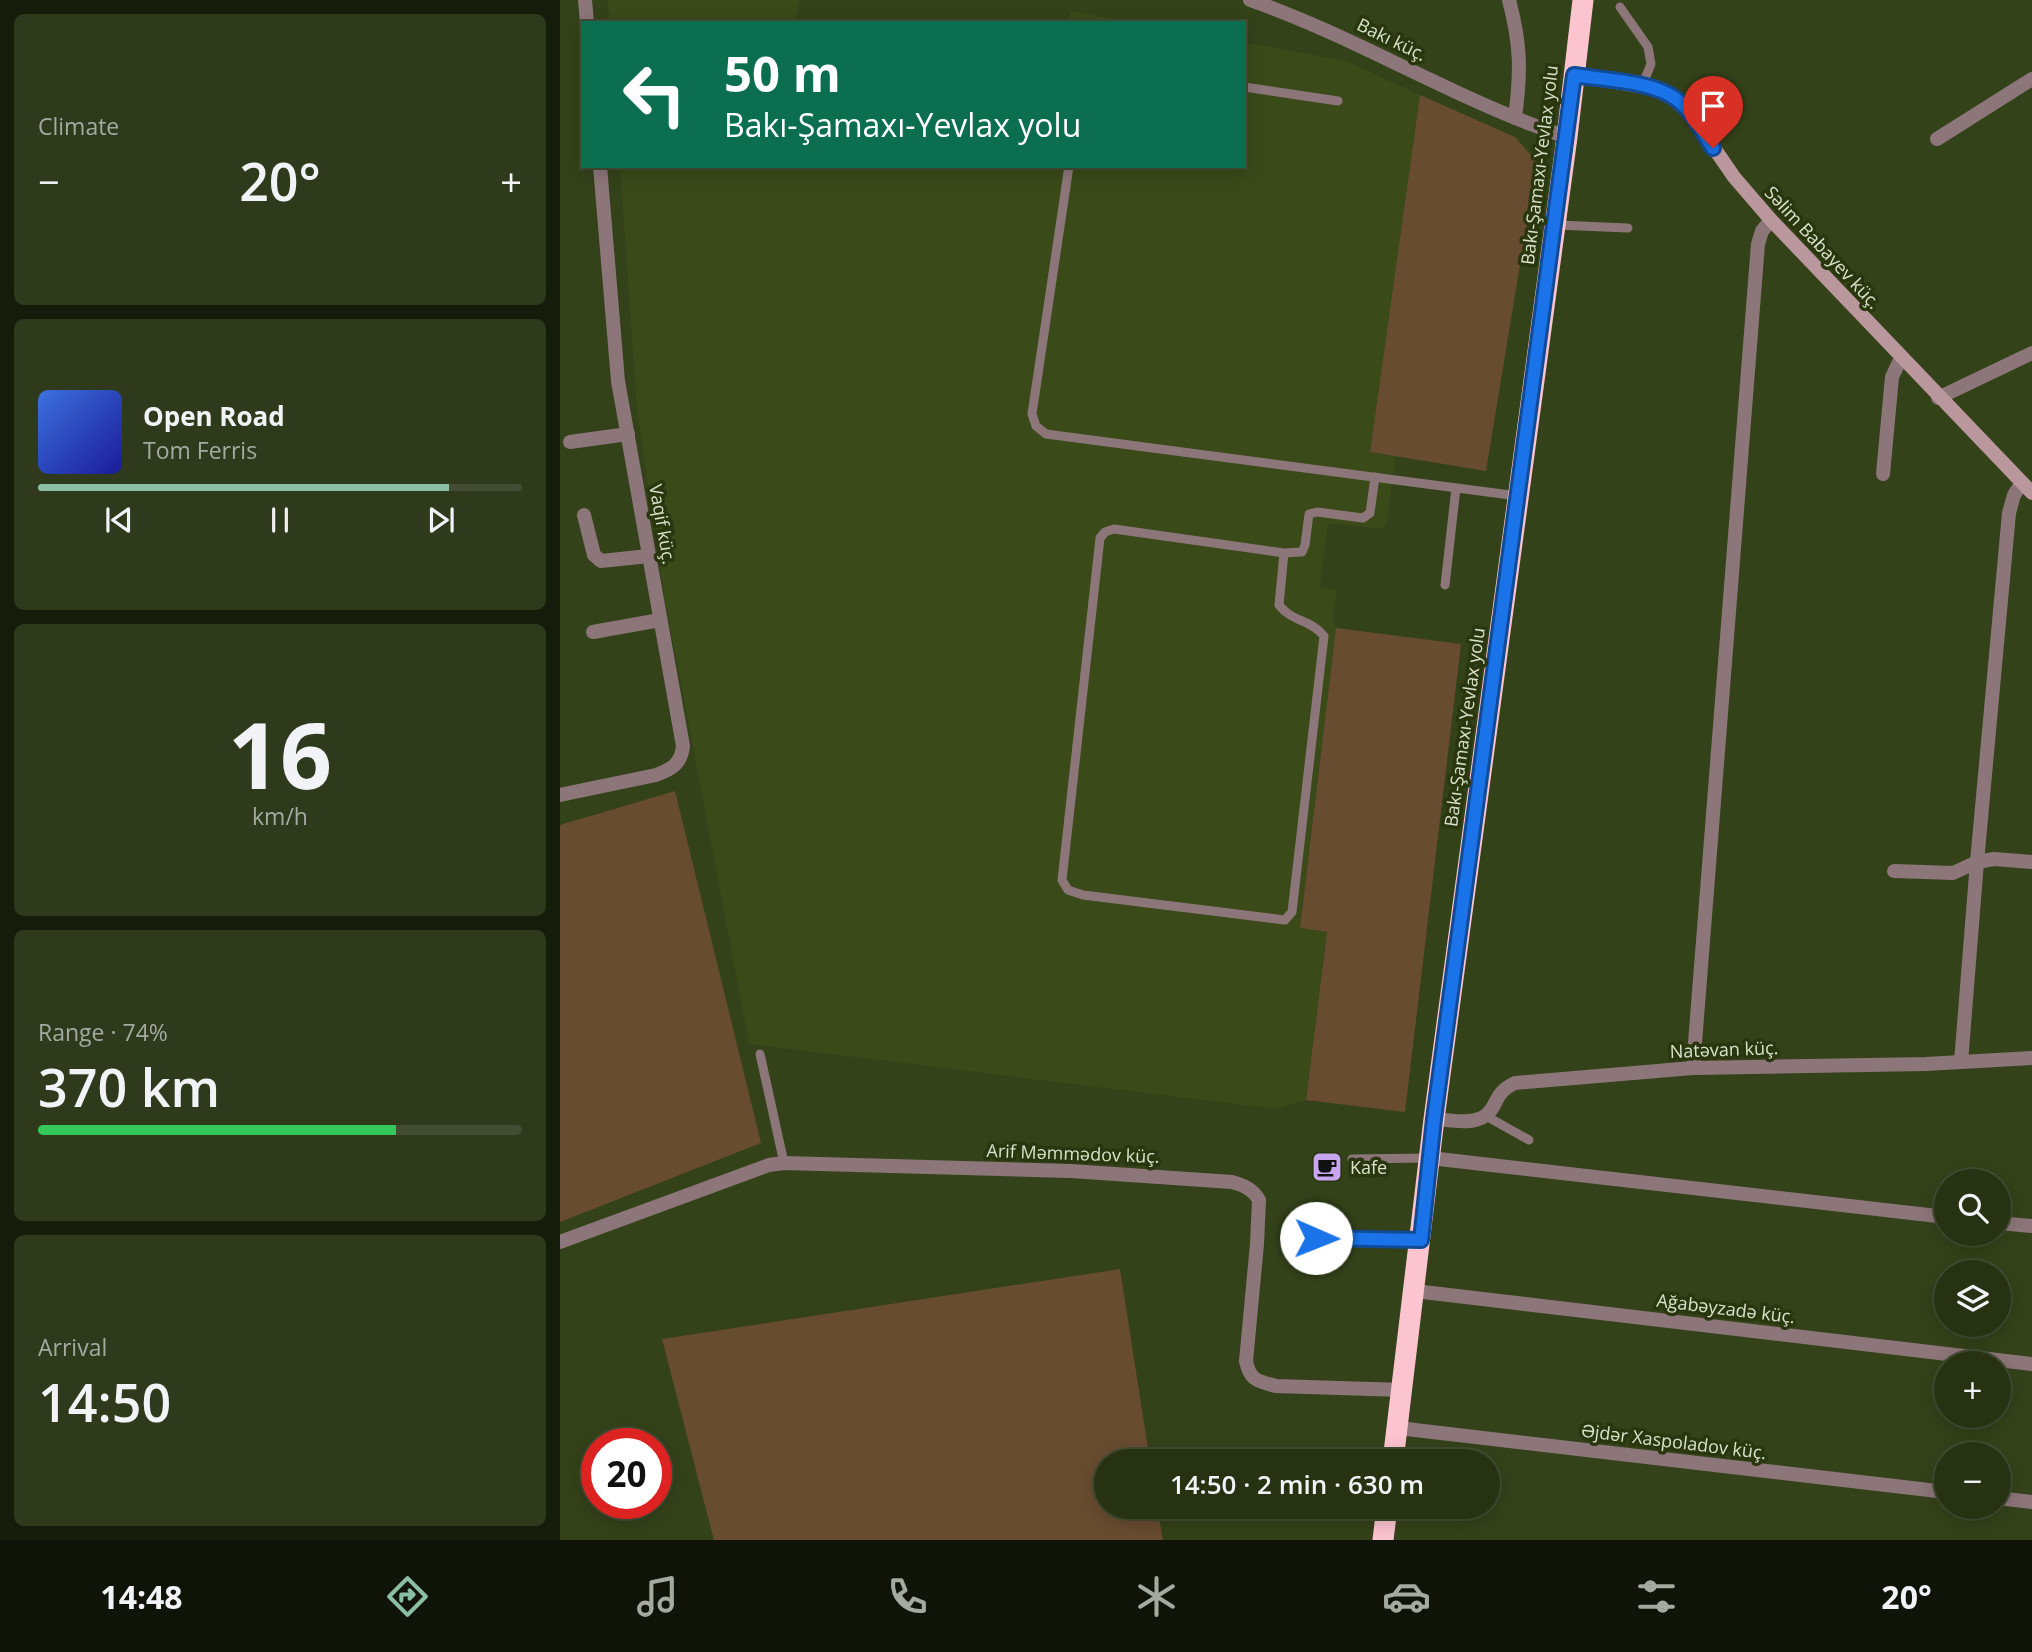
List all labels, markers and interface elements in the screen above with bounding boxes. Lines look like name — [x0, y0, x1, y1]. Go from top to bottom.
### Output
street label: Bakı küç. — [1353, 12, 1431, 66]
text: 50 m — [724, 40, 841, 106]
icon: left — [609, 49, 700, 140]
street label: Bakı-Şamaxı-Yevlax yolu — [1515, 64, 1563, 266]
pin — [1683, 76, 1743, 148]
icon: arrive — [1694, 87, 1732, 125]
text: Bakı-Şamaxı-Yevlax yolu — [724, 103, 1081, 146]
text: Climate — [38, 110, 119, 142]
text: 20° — [239, 145, 321, 216]
text: − — [38, 155, 60, 207]
text: + — [500, 155, 522, 207]
street label: Səlim Babayev küç. — [1760, 180, 1886, 314]
text: Open Road — [143, 398, 285, 434]
text: Tom Ferris — [143, 434, 257, 466]
street label: Vaqif küç. — [644, 482, 682, 566]
icon: previous — [100, 501, 138, 539]
icon: pause — [261, 501, 299, 539]
icon: next — [422, 501, 460, 539]
street label: Bakı-Şamaxı-Yevlax yolu — [1438, 626, 1490, 828]
text: 16 — [228, 692, 332, 816]
text: km/h — [252, 800, 308, 832]
text: Range · 74% — [38, 1016, 168, 1048]
street label: Natəvan küç. — [1669, 1035, 1779, 1063]
text: 370 km — [38, 1051, 220, 1122]
street label: Arif Məmmədov küç. — [986, 1138, 1160, 1168]
cafe icon: Kafe — [1310, 1150, 1344, 1184]
place label: Kafe — [1350, 1155, 1387, 1179]
map controls — [1934, 1169, 2011, 1519]
button: search — [1934, 1169, 2011, 1246]
position arrow — [1279, 1201, 1353, 1275]
button: layers — [1934, 1260, 2011, 1337]
street label: Ağabəyzadə küç. — [1655, 1288, 1797, 1328]
text: Arrival — [38, 1331, 107, 1363]
button: + — [1934, 1351, 2011, 1428]
text: 14:50 — [38, 1366, 171, 1437]
street label: Əjdər Xaspoladov küç. — [1580, 1418, 1768, 1464]
speed limit sign: 20 — [581, 1428, 672, 1519]
button: − — [1934, 1442, 2011, 1519]
text: 14:50 · 2 min · 630 m — [1170, 1466, 1424, 1502]
icon: directions — [383, 1572, 432, 1621]
icon: music — [633, 1572, 682, 1621]
icon: phone — [883, 1572, 932, 1621]
icon: climate — [1132, 1572, 1181, 1621]
icon: car — [1382, 1572, 1431, 1621]
icon: filters — [1632, 1572, 1681, 1621]
text: 14:48 — [100, 1575, 183, 1618]
text: 20° — [1881, 1575, 1932, 1618]

